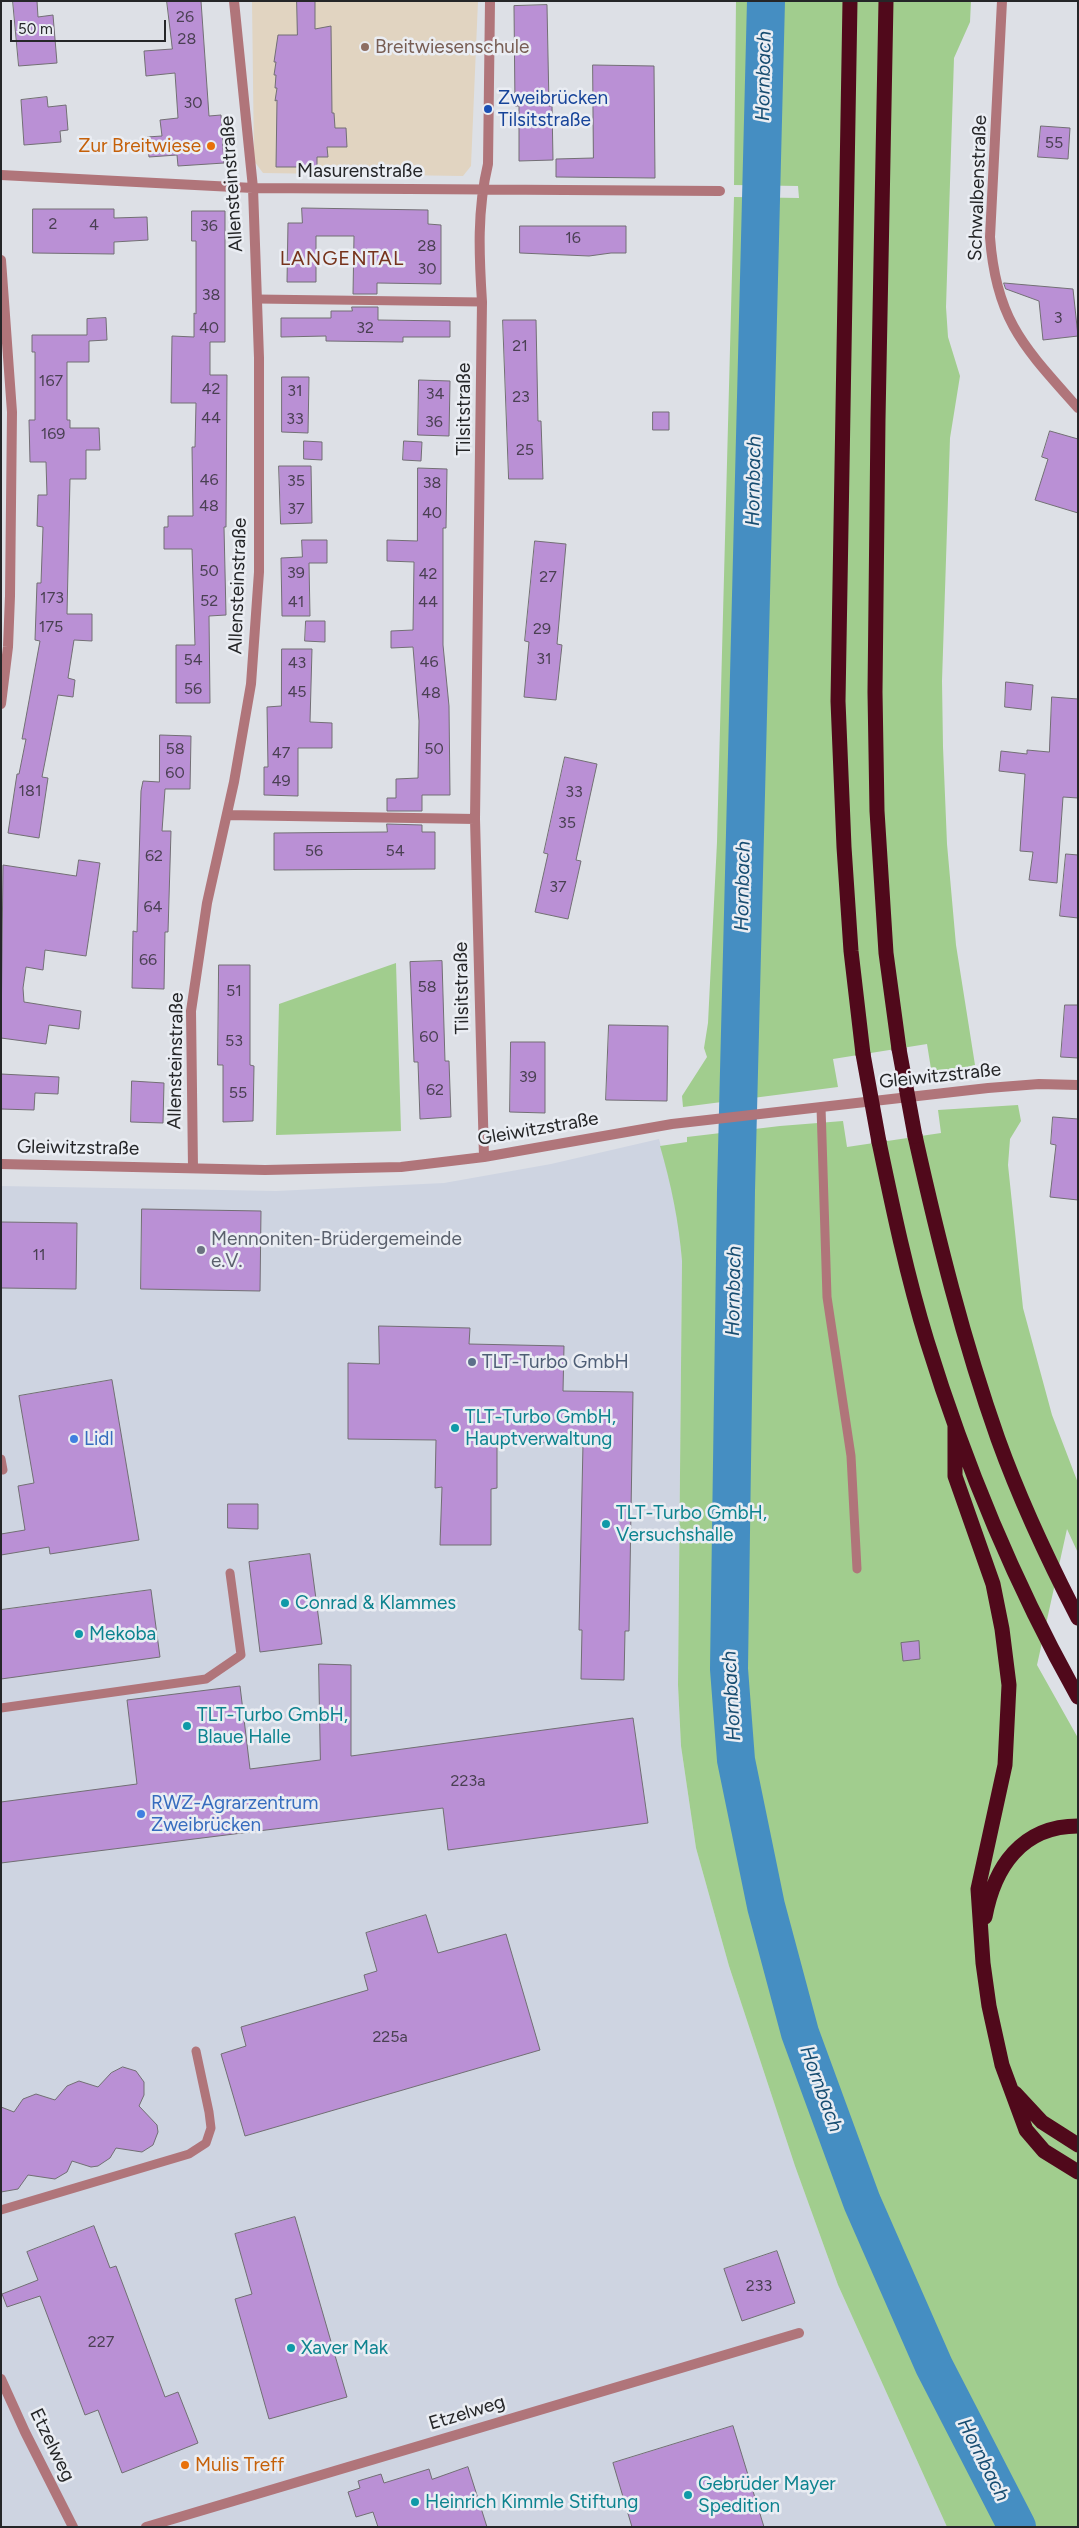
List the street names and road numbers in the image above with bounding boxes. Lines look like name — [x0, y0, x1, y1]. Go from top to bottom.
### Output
street label: Schwalbenstraße — [964, 114, 992, 262]
street label: Allensteinstraße — [216, 115, 248, 253]
street label: Masurenstraße — [297, 160, 423, 182]
street label: Tilsitstraße — [453, 363, 475, 455]
street label: Allensteinstraße — [224, 517, 252, 655]
street label: Tilsitstraße — [450, 941, 474, 1035]
street label: Allensteinstraße — [163, 992, 189, 1130]
street label: Gleiwitzstraße — [878, 1058, 1002, 1094]
street label: Gleiwitzstraße — [476, 1107, 600, 1151]
street label: Gleiwitzstraße — [17, 1136, 139, 1160]
street label: Etzelweg — [426, 2391, 508, 2435]
street label: Etzelweg — [25, 2405, 79, 2485]

